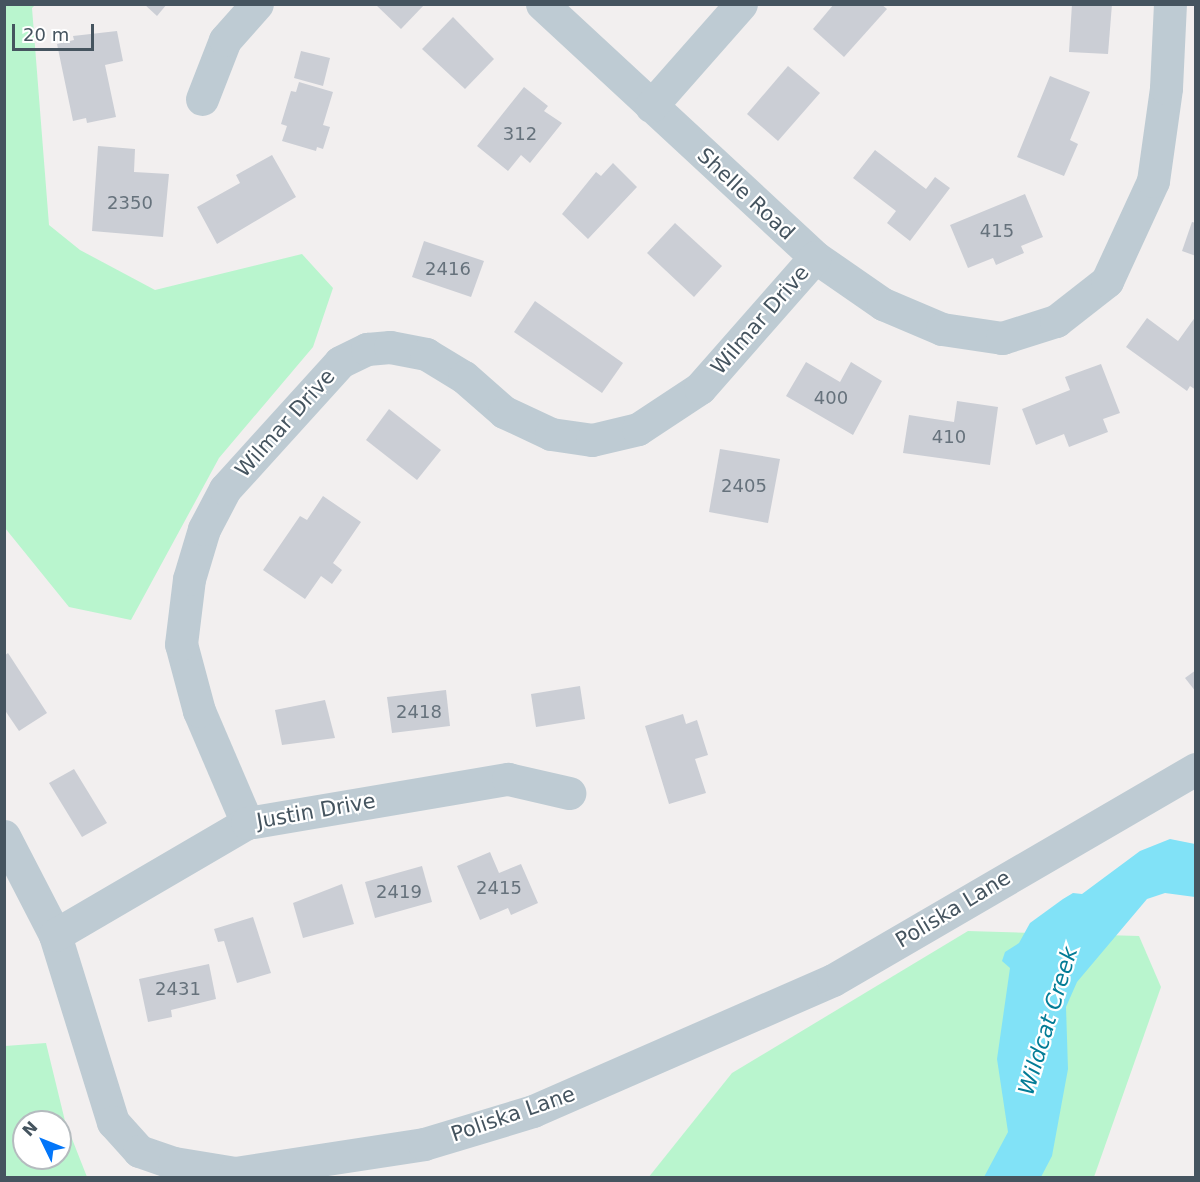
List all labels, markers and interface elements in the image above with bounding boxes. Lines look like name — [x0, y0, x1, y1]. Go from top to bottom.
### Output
scale bar — [15, 12, 98, 50]
text: 20 m — [23, 24, 69, 45]
house number: 312 — [503, 123, 537, 145]
street label: Shelle Road — [692, 143, 800, 245]
house number: 2350 — [107, 192, 153, 214]
house number: 415 — [980, 220, 1014, 242]
house number: 2416 — [425, 258, 471, 280]
street label: Wilmar Drive — [706, 260, 814, 380]
street label: Wilmar Drive — [230, 364, 340, 482]
house number: 400 — [814, 387, 848, 409]
house number: 410 — [932, 426, 966, 448]
house number: 2405 — [721, 475, 767, 497]
house number: 2418 — [396, 701, 442, 723]
street label: Justin Drive — [254, 788, 378, 834]
street label: Poliska Lane — [891, 865, 1015, 953]
house number: 2415 — [476, 877, 522, 899]
house number: 2419 — [376, 881, 422, 903]
water label: Wildcat Creek — [1013, 944, 1083, 1098]
house number: 2431 — [155, 978, 201, 1000]
street label: Poliska Lane — [448, 1081, 578, 1147]
north arrow — [12, 1110, 72, 1170]
text: N — [18, 1117, 41, 1140]

